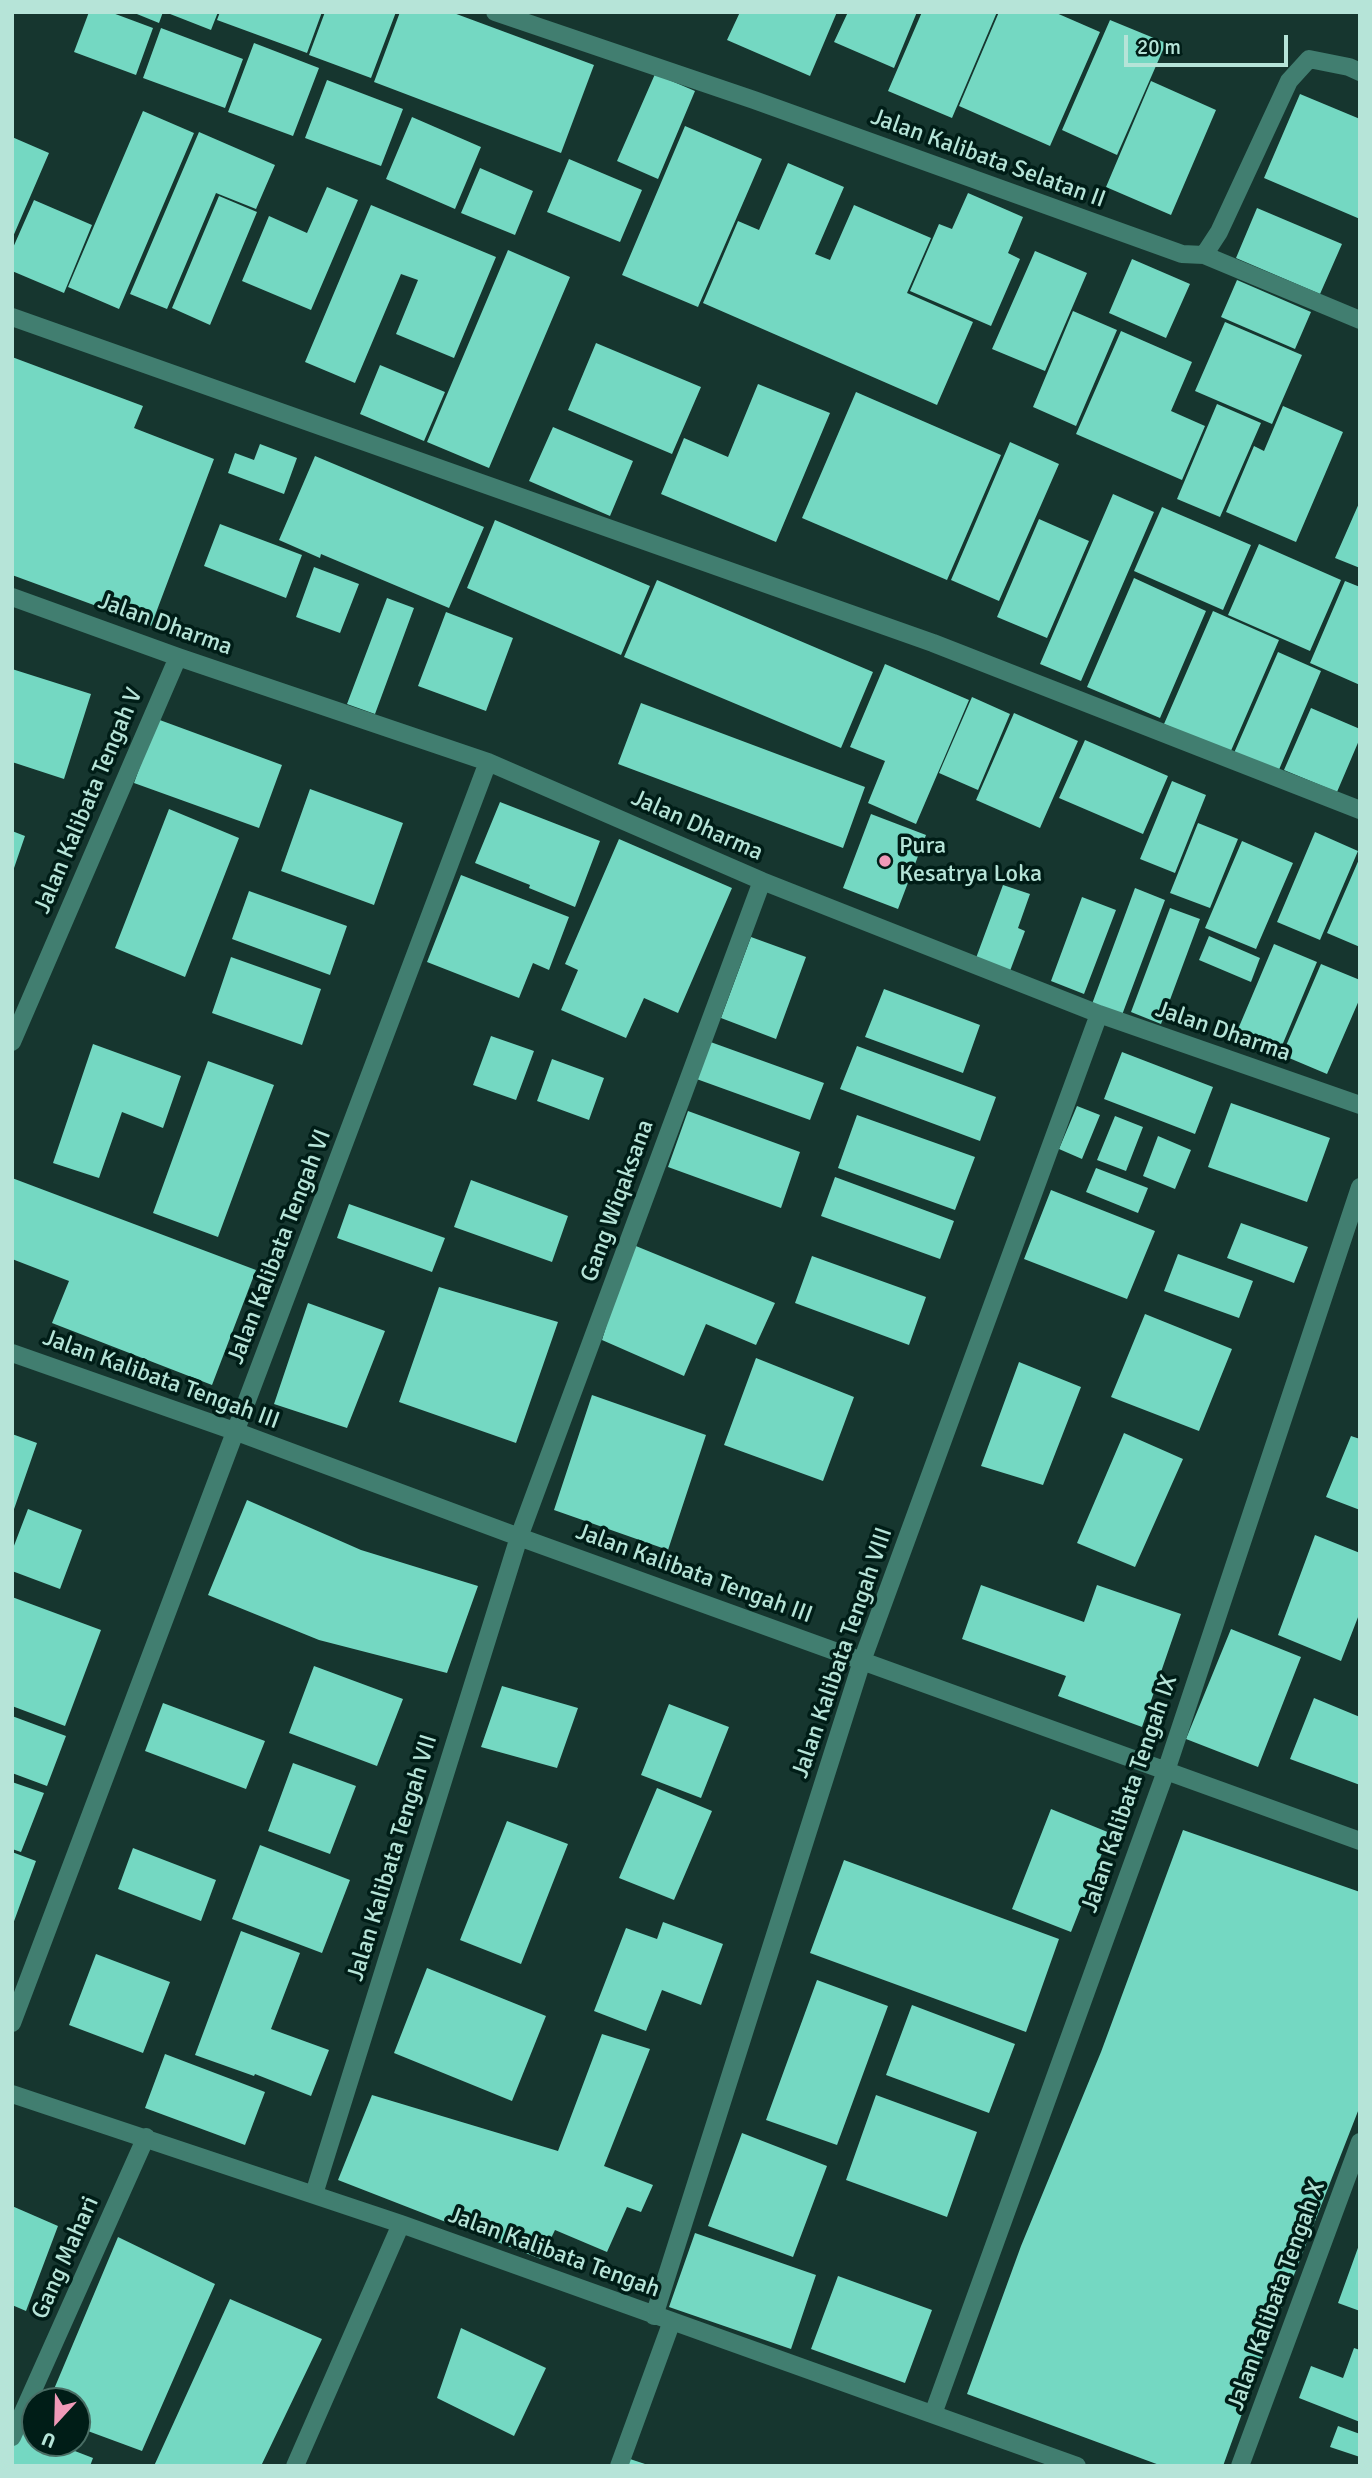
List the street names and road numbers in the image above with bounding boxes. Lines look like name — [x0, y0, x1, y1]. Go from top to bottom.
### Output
street label: Jalan Kalibata Selatan II — [867, 103, 1109, 215]
street label: Jalan Dharma — [94, 587, 236, 663]
street label: Jalan Kalibata Tengah V — [28, 684, 150, 918]
street label: Jalan Dharma — [627, 784, 767, 868]
street label: Jalan Dharma — [1152, 995, 1294, 1069]
street label: Gang Wiqaksana — [575, 1116, 661, 1286]
street label: Jalan Kalibata Tengah VI — [222, 1126, 338, 1368]
street label: Jalan Kalibata Tengah III — [39, 1324, 283, 1436]
street label: Jalan Kalibata Tengah III — [572, 1518, 816, 1630]
street label: Jalan Kalibata Tengah VIII — [787, 1524, 899, 1782]
street label: Jalan Kalibata Tengah IX — [1076, 1671, 1184, 1917]
street label: Jalan Kalibata Tengah VII — [342, 1731, 444, 1985]
street label: Jalan Kalibata Tengah X — [1222, 2177, 1332, 2415]
street label: Gang Mahari — [26, 2192, 106, 2324]
street label: Jalan Kalibata Tengah — [444, 2201, 664, 2305]

